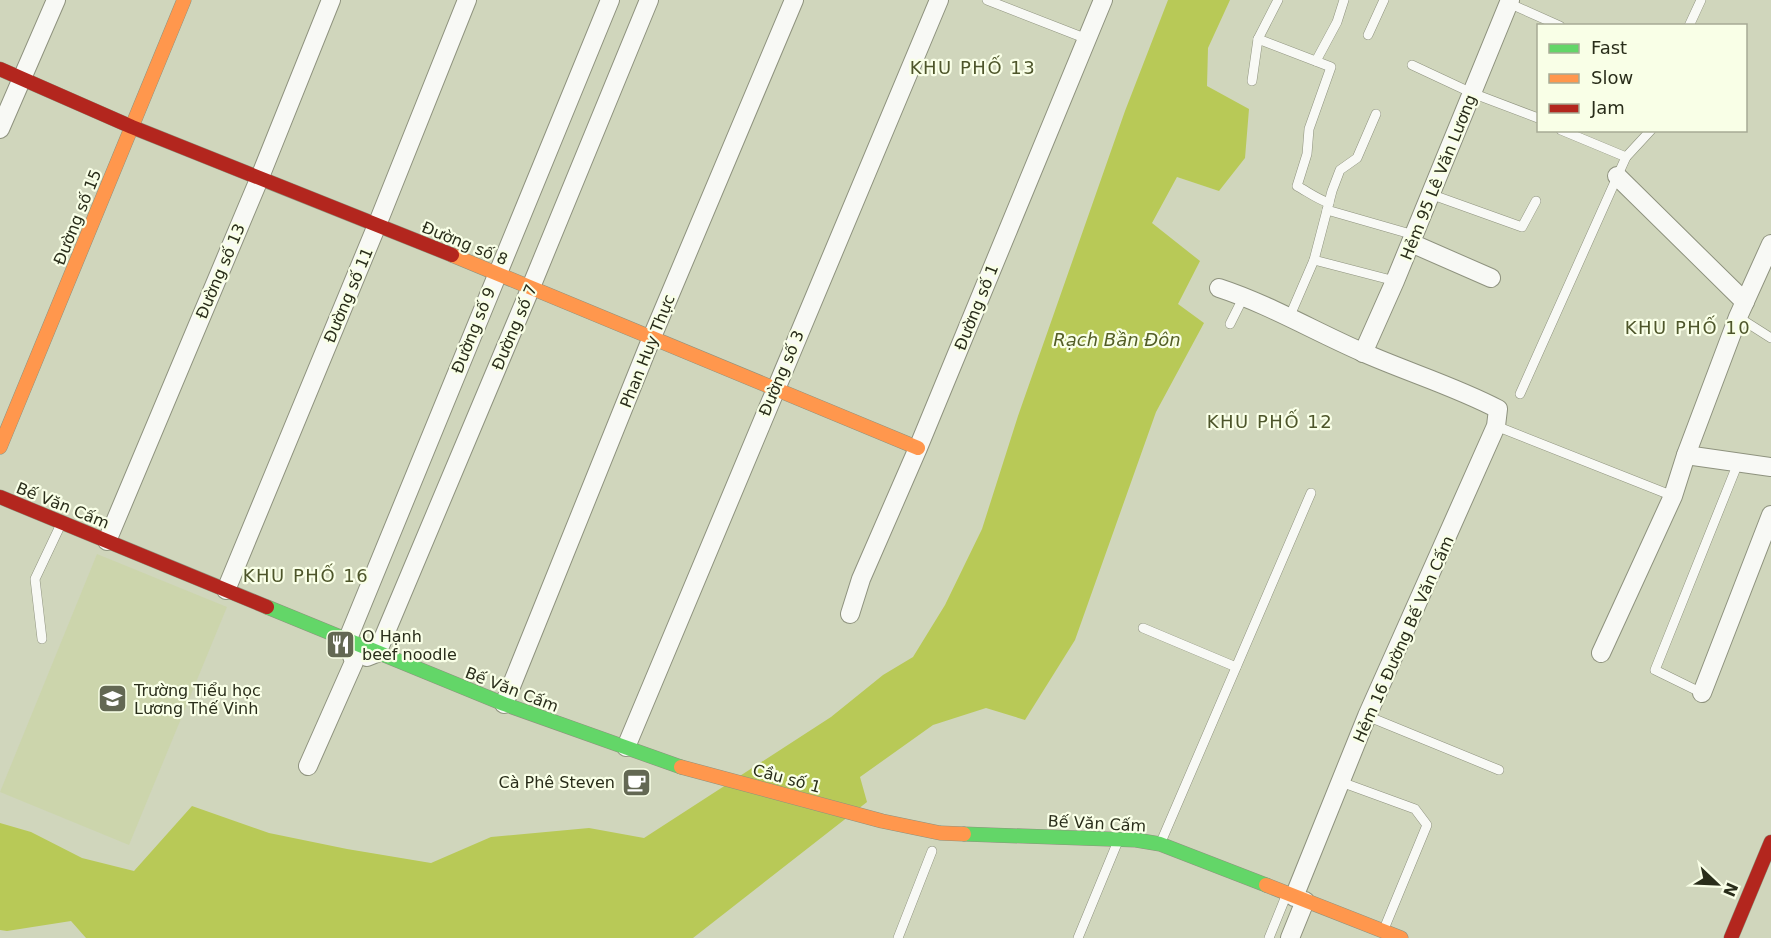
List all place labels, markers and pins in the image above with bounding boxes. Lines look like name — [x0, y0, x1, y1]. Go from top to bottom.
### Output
place label: O Hạnh beef noodle — [362, 627, 457, 664]
restaurant icon: O Hạnh beef noodle — [325, 629, 357, 661]
place label: Trường Tiểu học Lương Thế Vinh — [133, 681, 261, 718]
school or university icon: Trường Tiểu học Lương Thế Vinh — [97, 683, 129, 715]
cafe icon: Cà Phê Steven — [620, 766, 652, 798]
place label: Cà Phê Steven — [498, 773, 615, 792]

